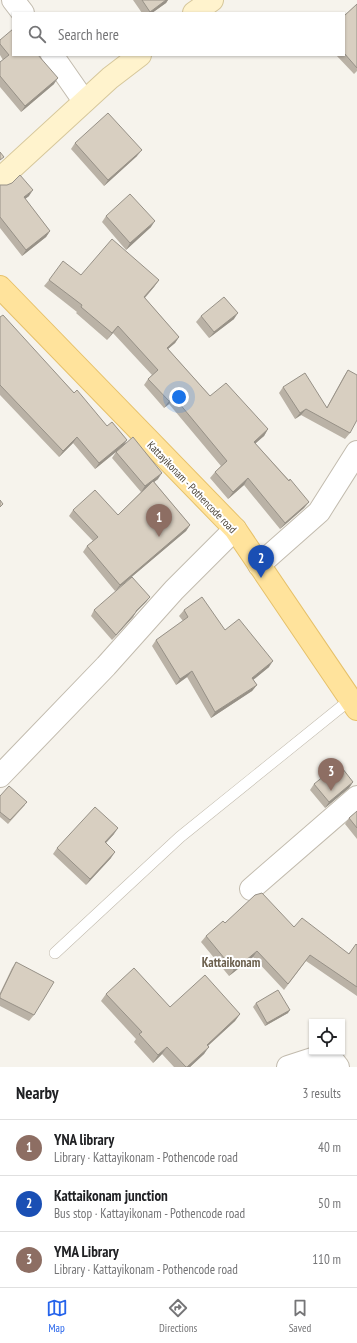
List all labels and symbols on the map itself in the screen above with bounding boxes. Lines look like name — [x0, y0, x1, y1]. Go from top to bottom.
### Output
your location — [169, 387, 189, 407]
street label: Kattayikonam - Pothencode road — [144, 438, 240, 536]
pin: 1 — [146, 504, 172, 537]
pin: 2 — [248, 545, 274, 578]
pin: 3 — [318, 758, 344, 791]
district label: Kattaikonam — [202, 954, 261, 971]

